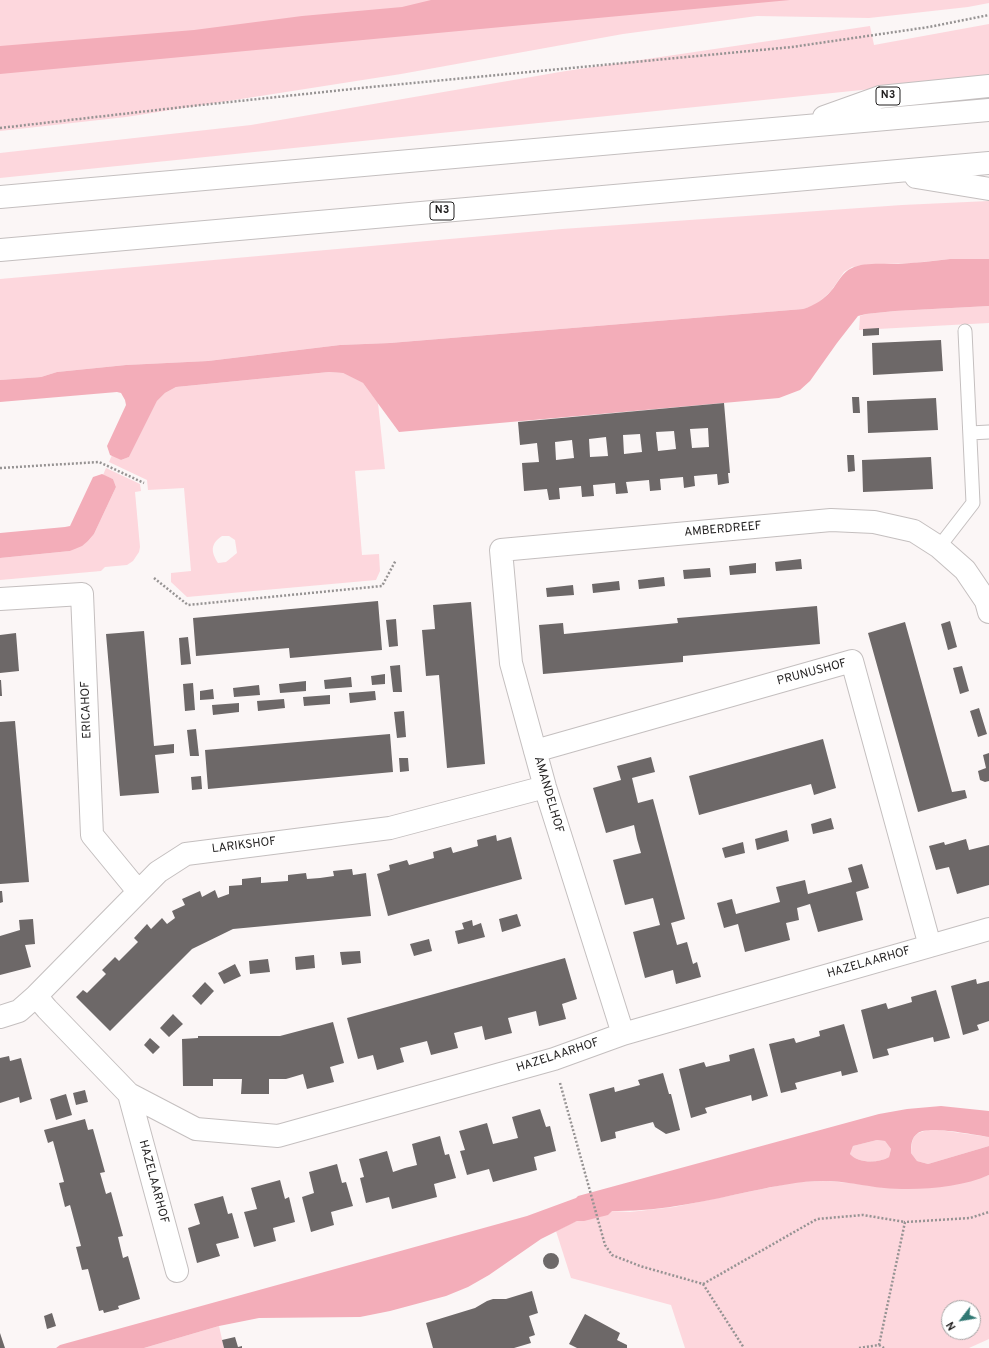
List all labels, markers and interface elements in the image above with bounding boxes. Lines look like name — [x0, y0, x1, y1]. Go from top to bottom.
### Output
road number: N3 — [876, 87, 900, 105]
road number: N3 — [430, 202, 454, 220]
street label: AMBERDREEF — [684, 519, 762, 541]
street label: PRUNUSHOF — [776, 657, 848, 689]
street label: ERICAHOF — [79, 681, 95, 739]
street label: AMANDELHOF — [530, 755, 566, 835]
street label: LARIKSHOF — [211, 835, 277, 857]
street label: HAZELAARHOF — [826, 944, 912, 982]
street label: HAZELAARHOF — [515, 1036, 601, 1076]
street label: HAZELAARHOF — [135, 1139, 171, 1225]
north arrow — [941, 1300, 981, 1340]
text: N — [944, 1319, 960, 1333]

